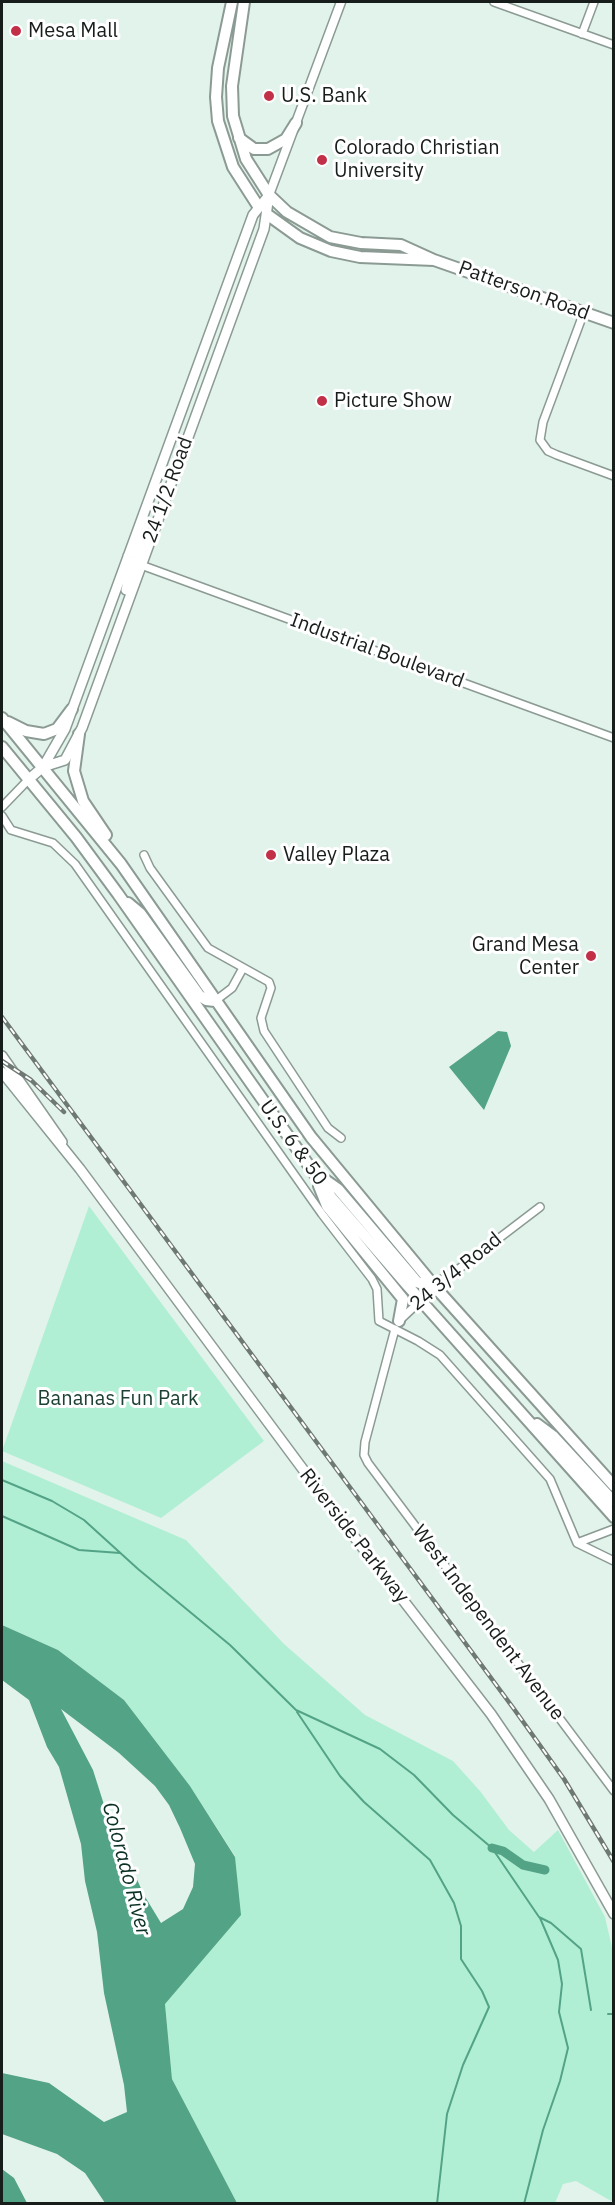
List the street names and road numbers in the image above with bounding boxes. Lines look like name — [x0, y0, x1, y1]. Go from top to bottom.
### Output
street label: Patterson Road — [455, 256, 593, 326]
street label: 24 1/2 Road — [138, 434, 198, 546]
street label: Industrial Boulevard — [287, 608, 467, 694]
street label: U.S. 6 & 50 — [254, 1096, 332, 1190]
street label: 24 3/4 Road — [405, 1228, 507, 1316]
street label: Riverside Parkway — [294, 1464, 414, 1608]
street label: West Independent Avenue — [407, 1521, 569, 1725]

